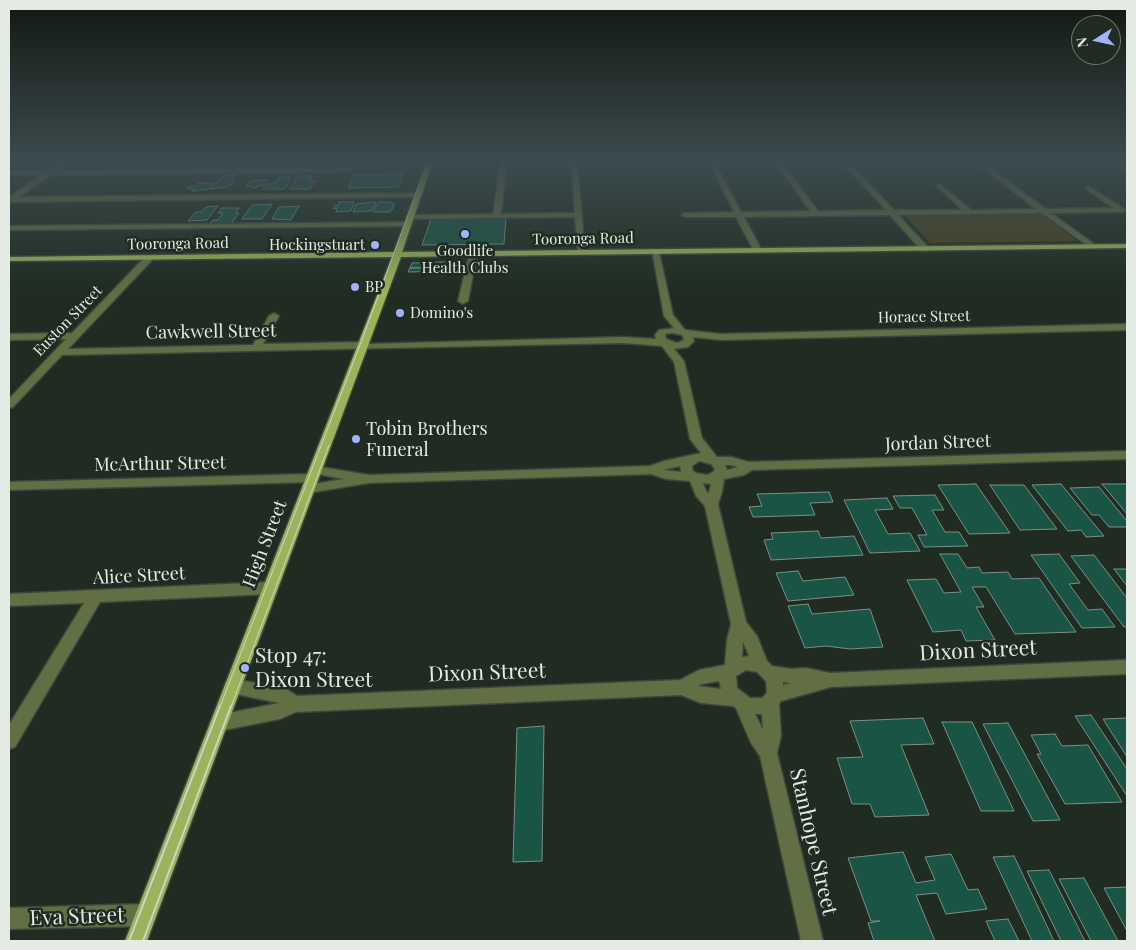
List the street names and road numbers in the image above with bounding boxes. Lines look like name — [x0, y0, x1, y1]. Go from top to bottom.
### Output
street label: Tooronga Road — [532, 229, 634, 249]
street label: Tooronga Road — [127, 234, 229, 254]
street label: Euston Street — [30, 282, 106, 360]
street label: Horace Street — [878, 307, 970, 327]
street label: Cawkwell Street — [146, 320, 276, 344]
street label: Jordan Street — [885, 430, 991, 456]
street label: McArthur Street — [94, 452, 226, 476]
street label: High Street — [238, 497, 292, 591]
street label: Alice Street — [92, 563, 186, 589]
street label: Dixon Street — [919, 635, 1037, 667]
street label: Dixon Street — [428, 658, 546, 688]
street label: Stanhope Street — [784, 766, 842, 918]
street label: Eva Street — [29, 903, 125, 931]

